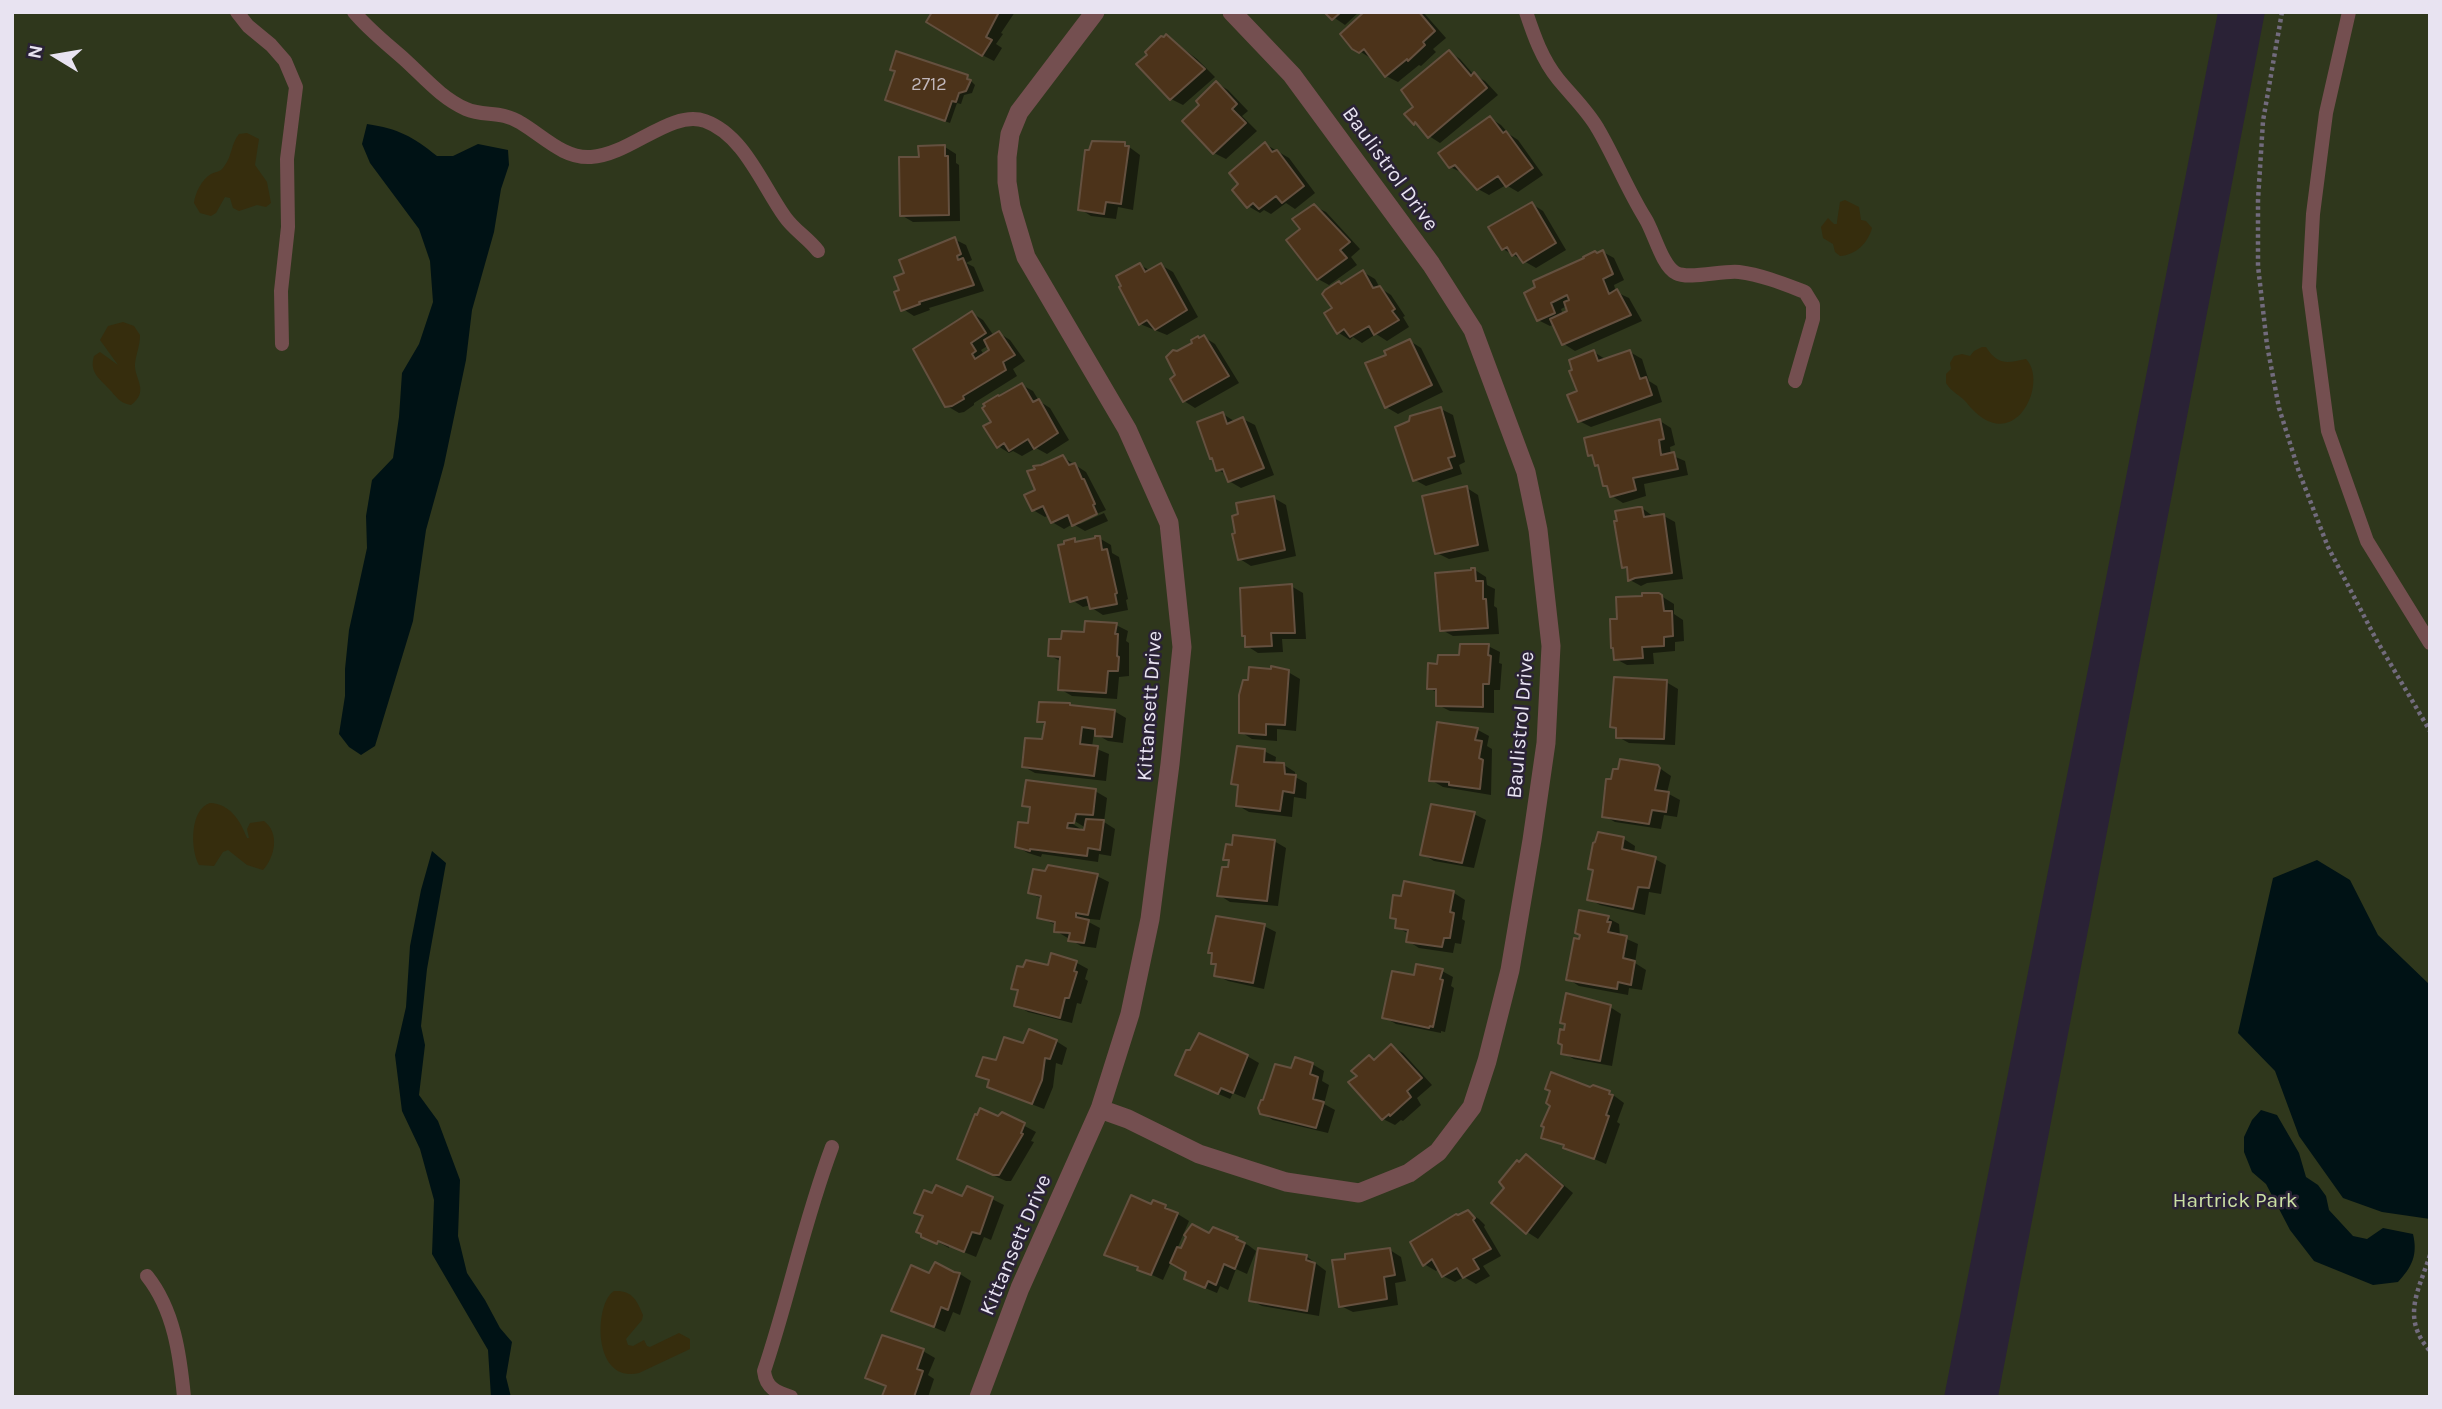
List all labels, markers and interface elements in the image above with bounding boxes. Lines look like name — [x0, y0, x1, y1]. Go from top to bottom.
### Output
north arrow — [21, 21, 91, 91]
text: N — [23, 43, 47, 61]
house number: 2712 — [911, 74, 947, 96]
street label: Baulistrol Drive — [1336, 102, 1444, 236]
street label: Kittansett Drive — [1132, 630, 1168, 782]
street label: Baulistrol Drive — [1502, 650, 1540, 800]
street label: Kittansett Drive — [975, 1171, 1057, 1319]
park label: Hartrick Park — [2172, 1188, 2298, 1214]

